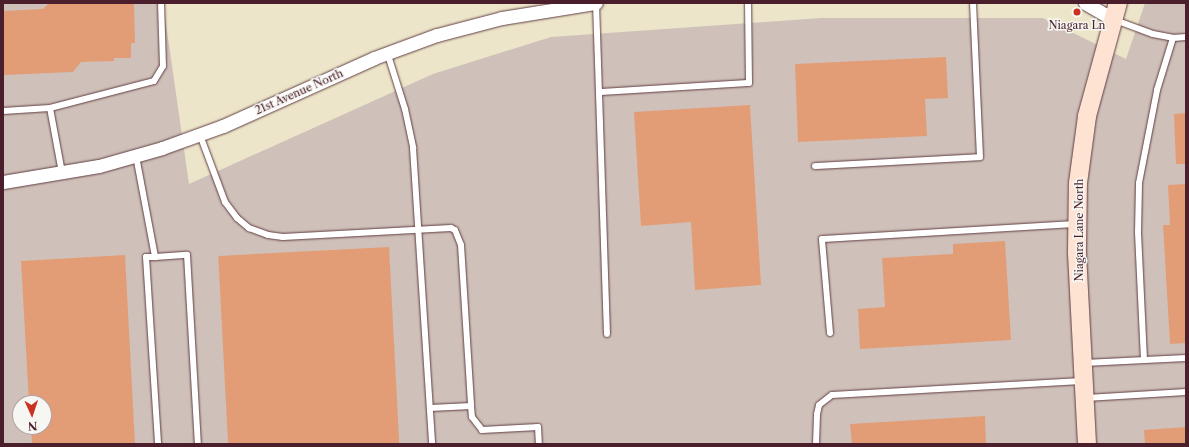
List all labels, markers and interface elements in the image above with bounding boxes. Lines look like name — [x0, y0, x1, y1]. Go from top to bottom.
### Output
marker: Niagara Ln — [1072, 7, 1082, 17]
place label: Niagara Ln — [1048, 18, 1106, 32]
street label: 21st Avenue North — [253, 67, 345, 117]
street label: Niagara Lane North — [1072, 179, 1086, 281]
north arrow — [12, 395, 52, 435]
text: N — [27, 419, 38, 433]

